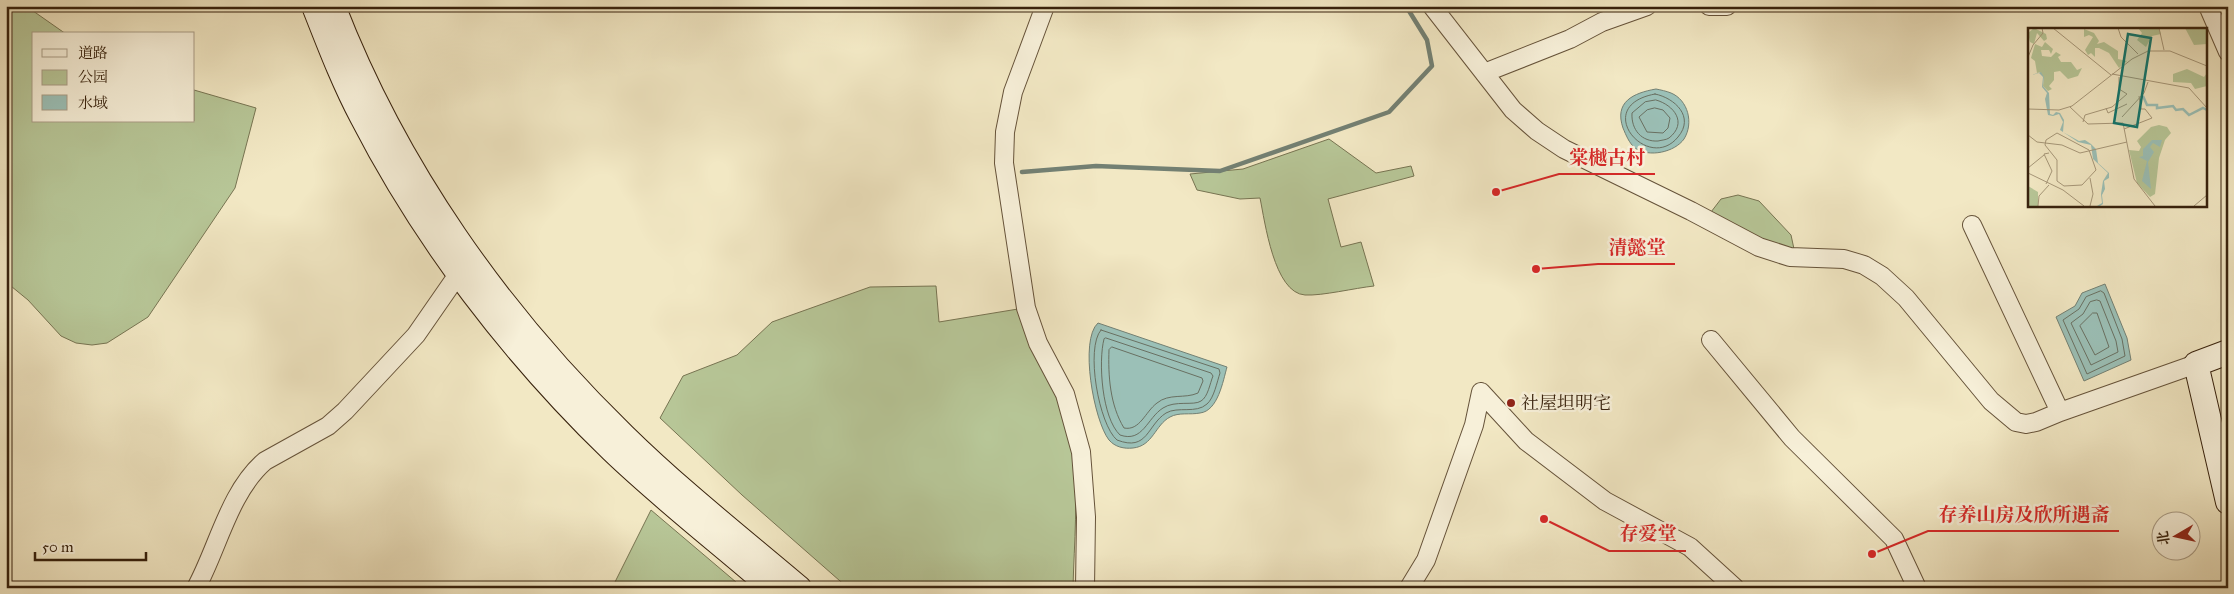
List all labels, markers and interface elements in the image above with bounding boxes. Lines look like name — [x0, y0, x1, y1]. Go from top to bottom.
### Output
inset map — [2028, 28, 2206, 206]
legend — [32, 32, 195, 122]
text: 道路 — [78, 44, 108, 62]
text: 公园 — [78, 68, 108, 86]
text: 水域 — [78, 94, 108, 112]
callout: 棠樾古村 — [1559, 140, 1655, 174]
text: 棠樾古村 — [1569, 146, 1645, 169]
callout: 清懿堂 — [1598, 230, 1675, 264]
text: 清懿堂 — [1608, 236, 1666, 259]
place label: 社屋坦明宅 — [1521, 392, 1611, 414]
marker: 社屋坦明宅 — [1505, 397, 1517, 409]
callout: 存养山房及欣所遇斋 — [1928, 497, 2119, 531]
text: 存养山房及欣所遇斋 — [1938, 503, 2110, 526]
north arrow — [2152, 512, 2202, 562]
callout: 存爱堂 — [1609, 517, 1686, 551]
text: 存爱堂 — [1619, 522, 1677, 545]
scale bar — [35, 529, 146, 561]
text: 北 — [2154, 530, 2173, 546]
text: 50 m — [42, 538, 74, 556]

